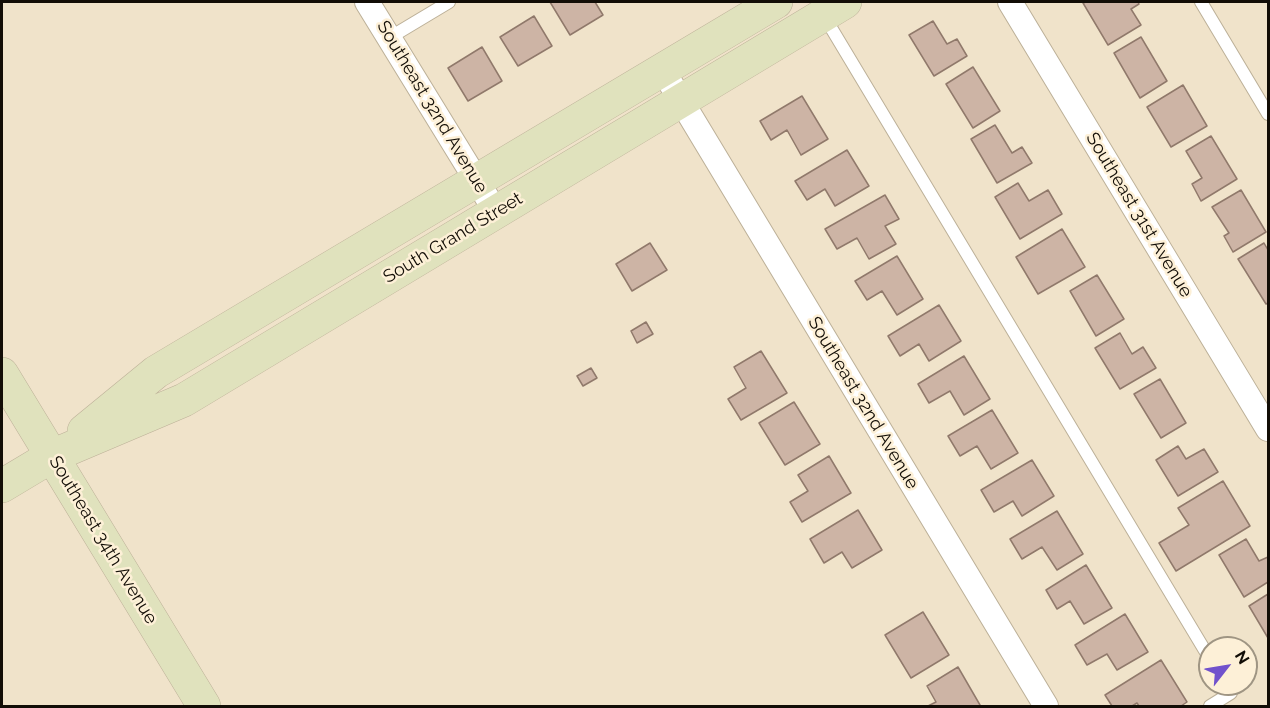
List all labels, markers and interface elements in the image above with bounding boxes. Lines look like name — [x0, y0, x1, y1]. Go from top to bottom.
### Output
street label: Southeast 32nd Avenue — [372, 17, 492, 197]
street label: Southeast 31st Avenue — [1081, 129, 1197, 301]
street label: South Grand Street — [379, 188, 527, 288]
street label: Southeast 32nd Avenue — [803, 313, 923, 493]
street label: Southeast 34th Avenue — [44, 452, 162, 628]
north arrow — [1198, 636, 1258, 696]
text: N — [1231, 647, 1253, 668]

